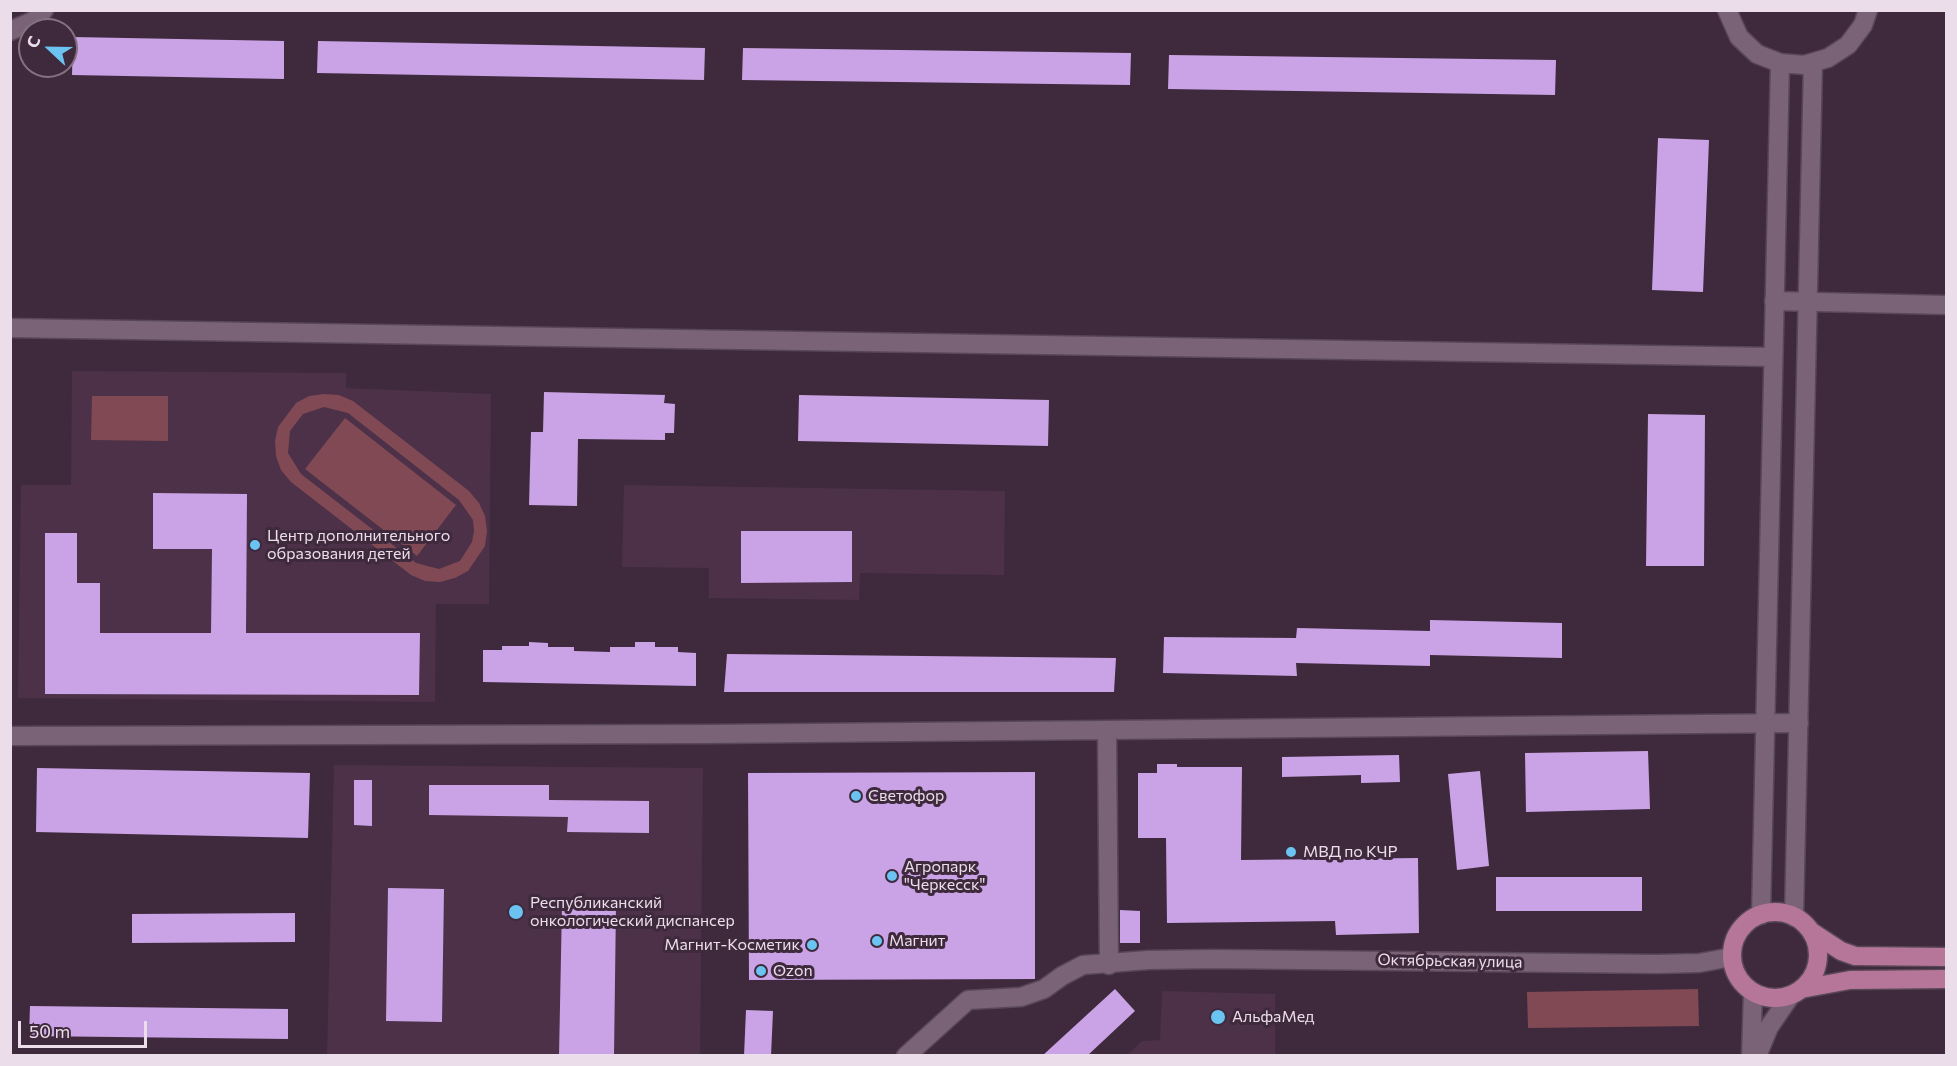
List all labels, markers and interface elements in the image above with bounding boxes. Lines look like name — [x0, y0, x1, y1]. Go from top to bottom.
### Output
north arrow — [18, 18, 78, 78]
text: С — [22, 33, 44, 50]
place label: Центр дополнительного образования детей — [267, 526, 450, 564]
marker: Центр дополнительного образования детей — [248, 538, 262, 552]
place label: Светофор — [868, 786, 944, 806]
marker: Светофор — [849, 789, 863, 803]
place label: МВД по КЧР — [1303, 842, 1398, 862]
marker: МВД по КЧР — [1284, 845, 1298, 859]
place label: Агропарк "Черкесск" — [904, 857, 986, 895]
marker: Агропарк "Черкесск" — [885, 869, 899, 883]
place label: Республиканский онкологический диспансер — [530, 893, 735, 931]
marker: Республиканский онкологический диспансер — [507, 903, 525, 921]
place label: Магнит — [889, 931, 945, 951]
marker: Магнит — [870, 934, 884, 948]
place label: Магнит-Косметик — [664, 935, 800, 955]
marker: Магнит-Косметик — [805, 938, 819, 952]
street label: Октябрьская улица — [1377, 950, 1523, 972]
place label: Ozon — [773, 961, 813, 981]
marker: Ozon — [754, 964, 768, 978]
place label: АльфаМед — [1232, 1007, 1314, 1027]
marker: АльфаМед — [1209, 1008, 1227, 1026]
scale bar — [21, 1009, 150, 1047]
text: 50 m — [29, 1020, 70, 1042]

